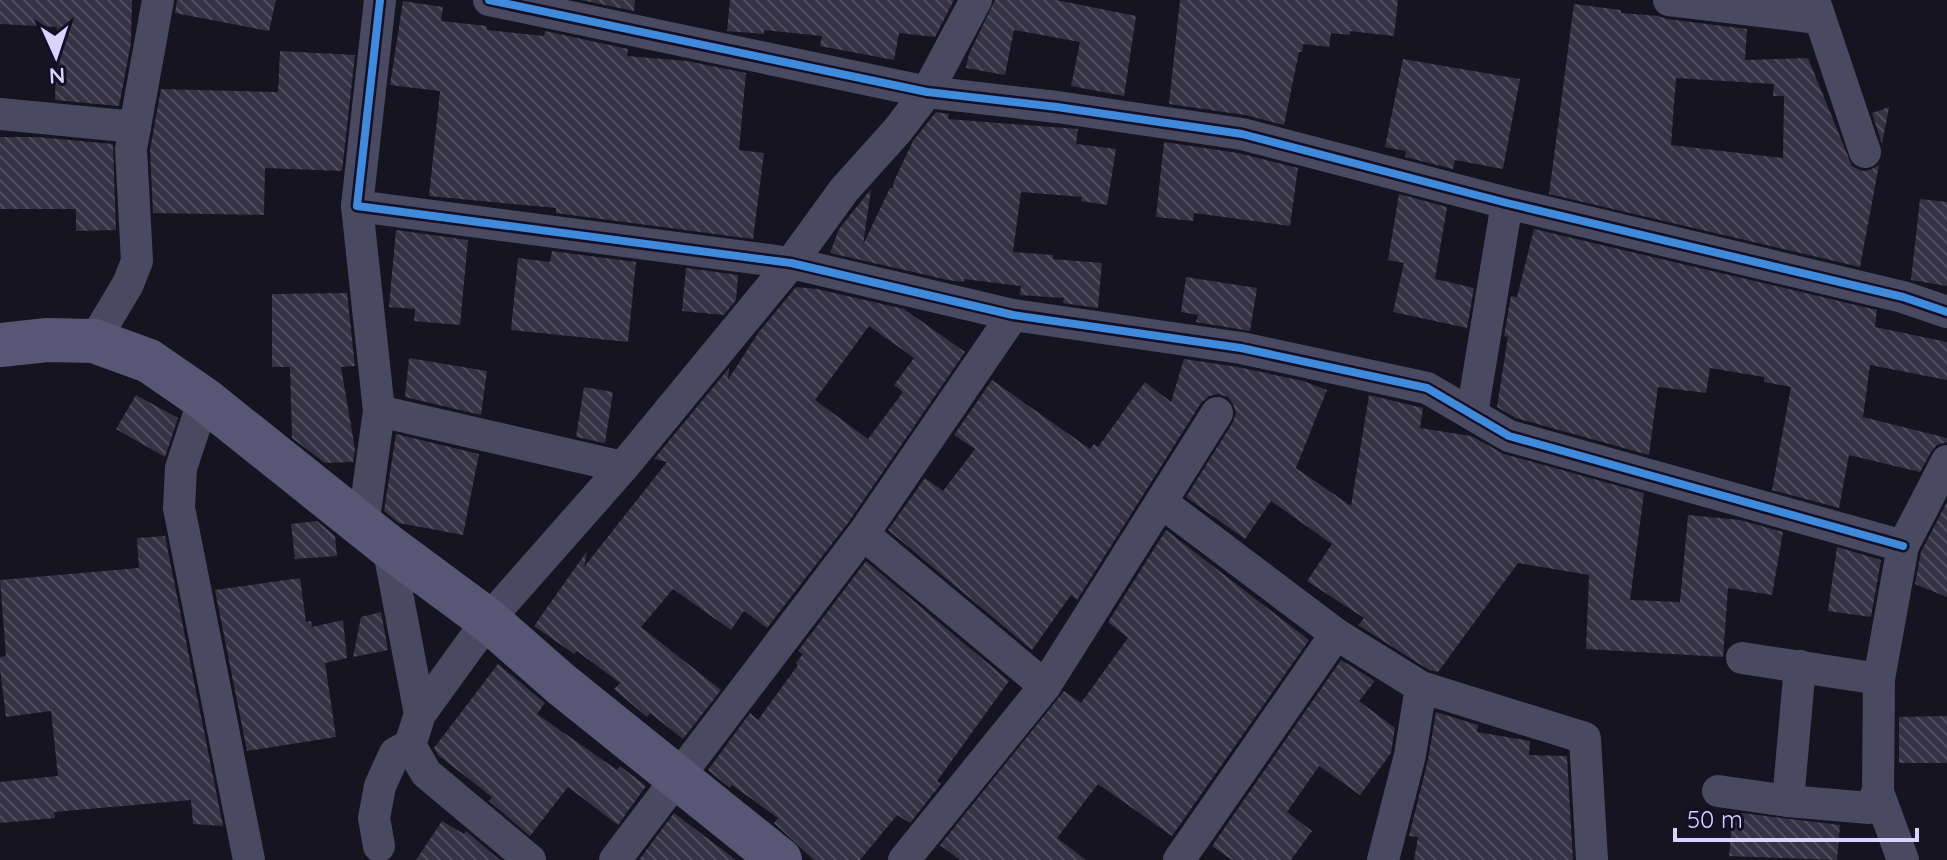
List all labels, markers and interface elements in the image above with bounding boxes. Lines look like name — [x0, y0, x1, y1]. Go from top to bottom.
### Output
north arrow — [16, 16, 96, 96]
text: N — [48, 62, 66, 90]
scale bar — [1675, 792, 1917, 842]
text: 50 m — [1687, 804, 1743, 834]

